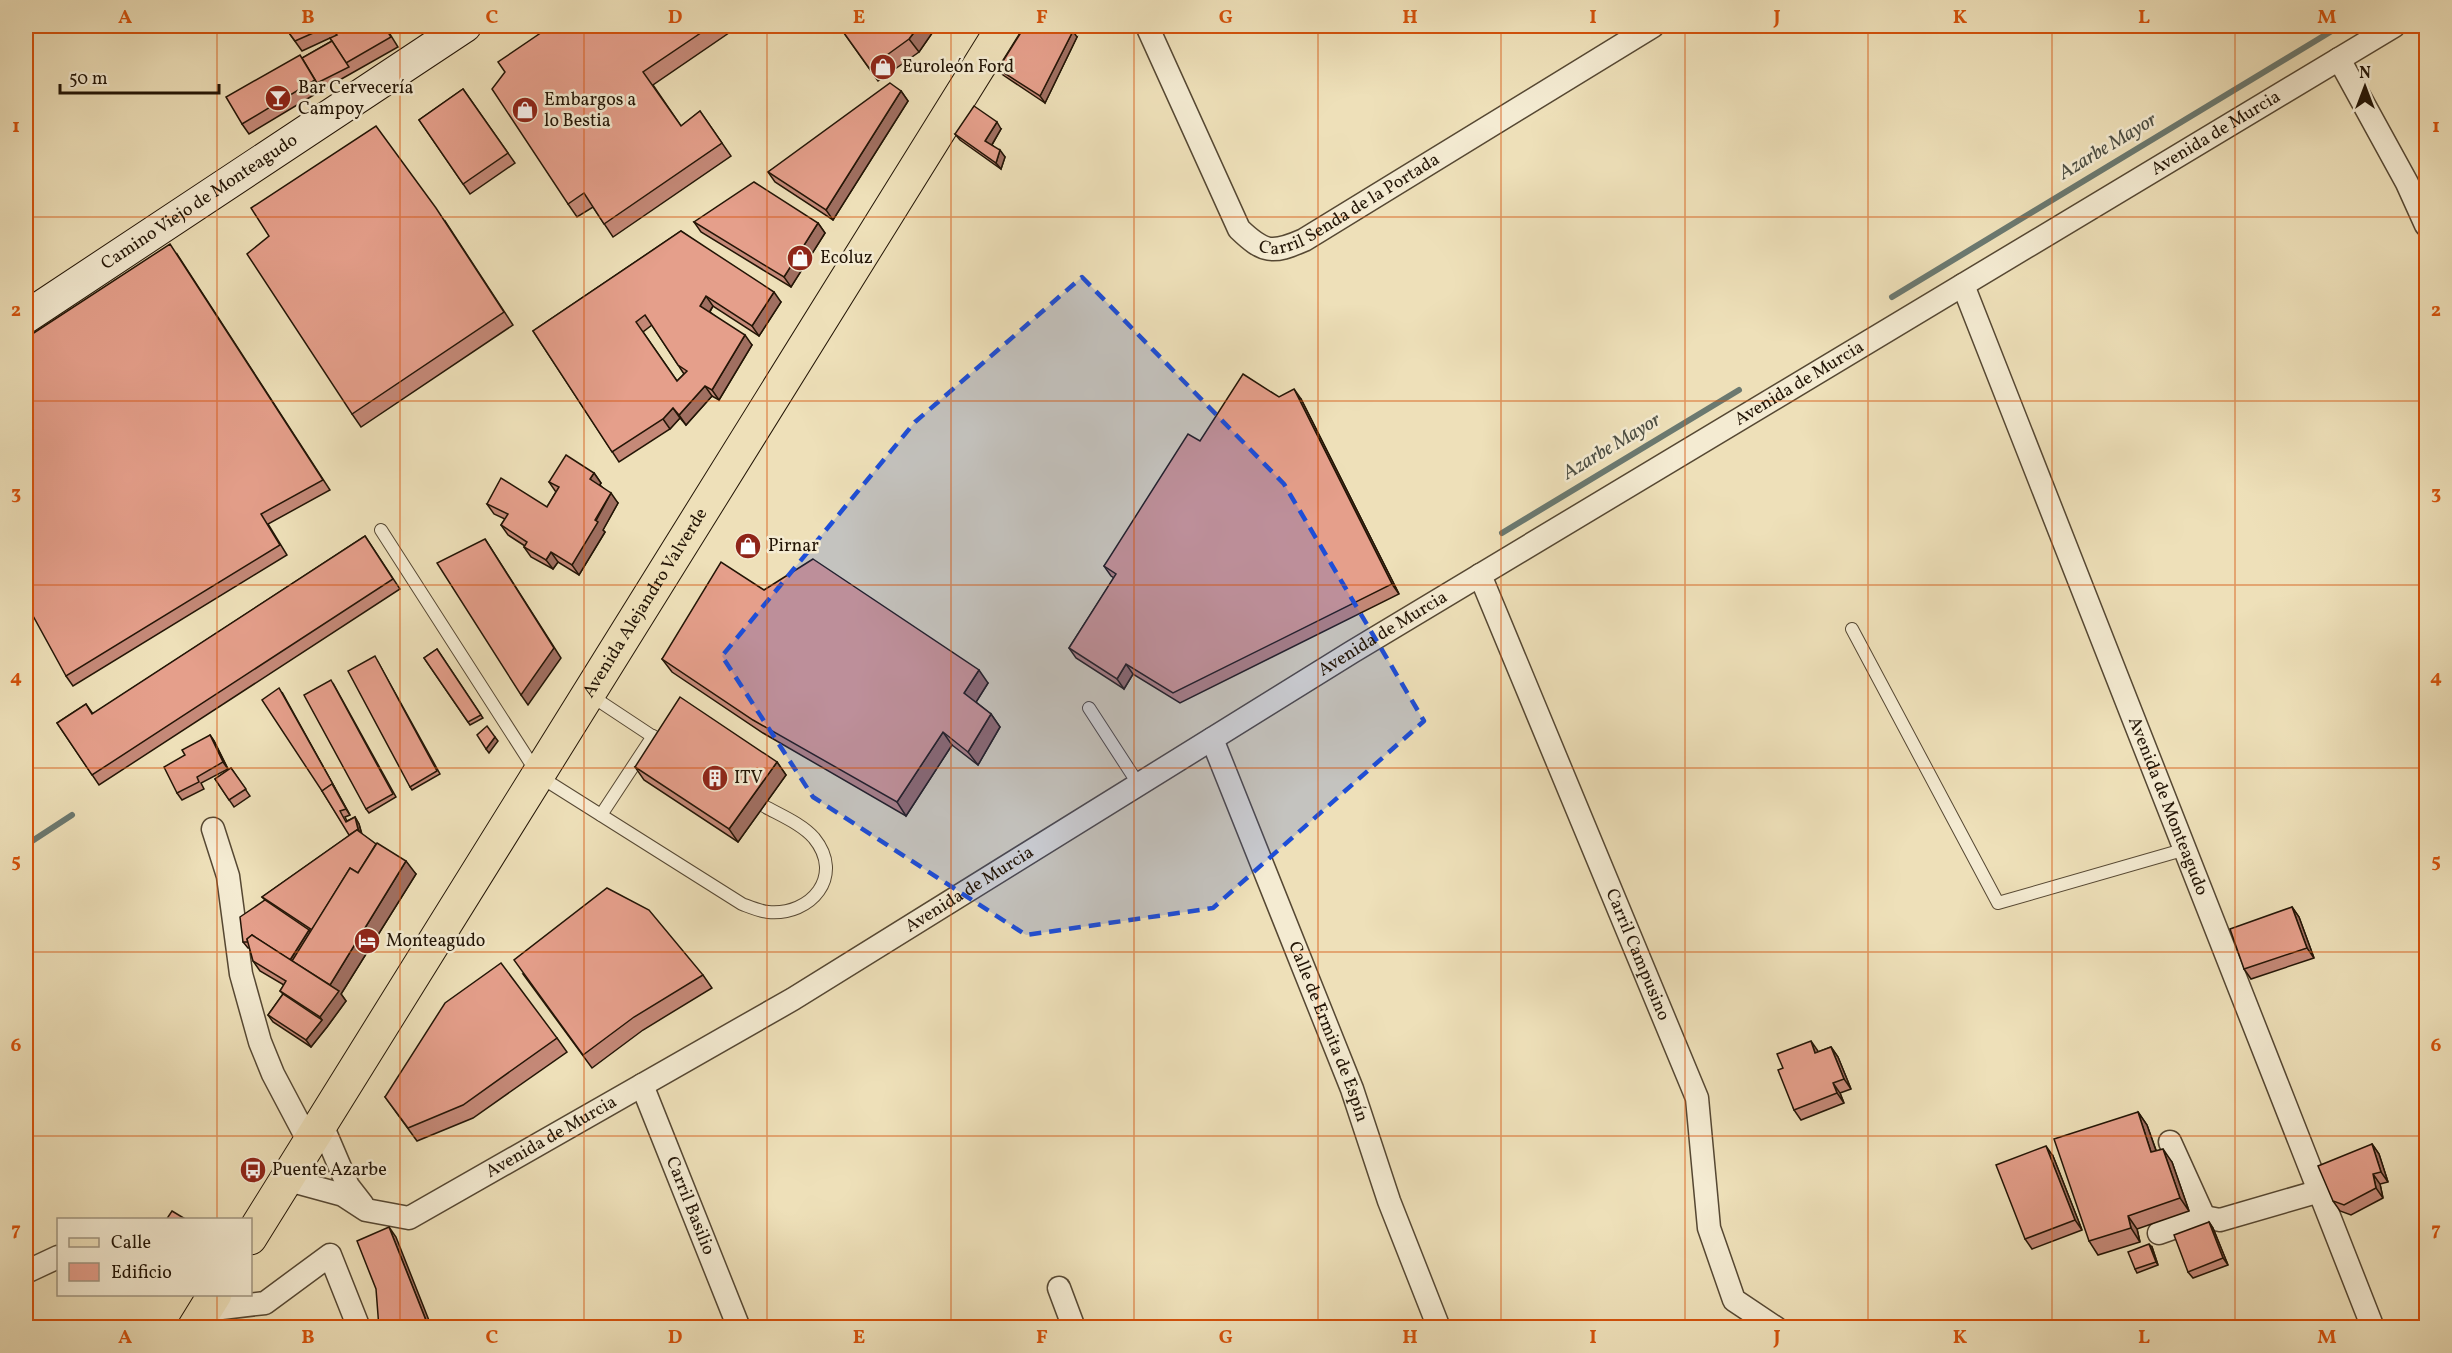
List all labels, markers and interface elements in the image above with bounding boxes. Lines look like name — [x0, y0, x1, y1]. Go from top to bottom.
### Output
text: A — [118, 4, 132, 32]
text: B — [301, 4, 315, 32]
text: C — [486, 4, 499, 32]
text: D — [668, 4, 682, 32]
text: E — [853, 4, 865, 32]
text: F — [1036, 4, 1048, 32]
text: G — [1219, 4, 1233, 32]
text: H — [1402, 4, 1418, 32]
text: I — [1589, 4, 1597, 32]
text: J — [1772, 4, 1781, 32]
text: K — [1953, 4, 1968, 32]
text: L — [2138, 4, 2150, 32]
text: M — [2317, 4, 2337, 32]
shop icon: Euroleón Ford — [868, 52, 898, 82]
place label: Euroleón Ford — [902, 55, 1014, 80]
scale bar — [60, 57, 219, 95]
north arrow — [2335, 57, 2395, 117]
text: N — [2359, 63, 2371, 85]
text: 50 m — [69, 67, 108, 92]
place label: Bar Cervecería Campoy — [298, 76, 414, 122]
bar icon: Bar Cervecería Campoy — [263, 83, 293, 113]
street label: Avenida de Murcia — [2146, 84, 2285, 182]
place label: Embargos a lo Bestia — [544, 88, 636, 134]
shop icon: Embargos a lo Bestia — [510, 95, 540, 125]
water label: Azarbe Mayor — [2053, 106, 2163, 188]
text: 1 — [12, 113, 20, 141]
text: 1 — [2432, 113, 2440, 141]
street label: Camino Viejo de Monteagudo — [96, 128, 303, 276]
street label: Carril Senda de la Portada — [1255, 147, 1445, 262]
shop icon: Ecoluz — [785, 243, 815, 273]
place label: Ecoluz — [820, 246, 873, 271]
text: 2 — [11, 297, 21, 325]
text: 2 — [2431, 297, 2441, 325]
street label: Avenida de Murcia — [1730, 335, 1869, 432]
water label: Azarbe Mayor — [1557, 406, 1667, 488]
text: 3 — [11, 480, 21, 508]
text: 3 — [2431, 480, 2441, 508]
street label: Avenida Alejandro Valverde — [577, 503, 714, 703]
shop icon: Pirnar — [733, 531, 763, 561]
place label: Pirnar — [768, 534, 819, 559]
street label: Avenida de Murcia — [1313, 585, 1452, 683]
text: 4 — [10, 664, 22, 692]
text: 4 — [2430, 664, 2442, 692]
street label: Avenida de Monteagudo — [2121, 713, 2214, 899]
building icon: ITV — [700, 763, 730, 793]
place label: ITV — [734, 766, 763, 791]
street label: Avenida de Murcia — [900, 840, 1039, 939]
text: 5 — [11, 848, 21, 876]
text: 5 — [2431, 848, 2441, 876]
street label: Carril Campusino — [1599, 885, 1676, 1024]
hotel icon: Monteagudo — [352, 926, 382, 956]
place label: Monteagudo — [386, 929, 485, 954]
street label: Calle de Ermita de Espín — [1282, 938, 1375, 1125]
text: 6 — [11, 1032, 22, 1060]
text: 6 — [2431, 1032, 2442, 1060]
street label: Avenida de Murcia — [481, 1090, 621, 1184]
street label: Carril Basilio — [659, 1153, 721, 1259]
bus stop icon: Puente Azarbe — [238, 1155, 268, 1185]
place label: Puente Azarbe — [272, 1158, 387, 1183]
text: 7 — [11, 1216, 21, 1244]
text: 7 — [2431, 1216, 2441, 1244]
legend — [57, 1218, 252, 1296]
text: Calle — [111, 1231, 151, 1256]
text: Edificio — [111, 1261, 172, 1286]
text: A — [118, 1324, 132, 1352]
text: B — [301, 1324, 315, 1352]
text: C — [486, 1324, 499, 1352]
text: D — [668, 1324, 682, 1352]
text: E — [853, 1324, 865, 1352]
text: F — [1036, 1324, 1048, 1352]
text: G — [1219, 1324, 1233, 1352]
text: H — [1402, 1324, 1418, 1352]
text: I — [1589, 1324, 1597, 1352]
text: J — [1772, 1324, 1781, 1352]
text: K — [1953, 1324, 1968, 1352]
text: L — [2138, 1324, 2150, 1352]
text: M — [2317, 1324, 2337, 1352]

